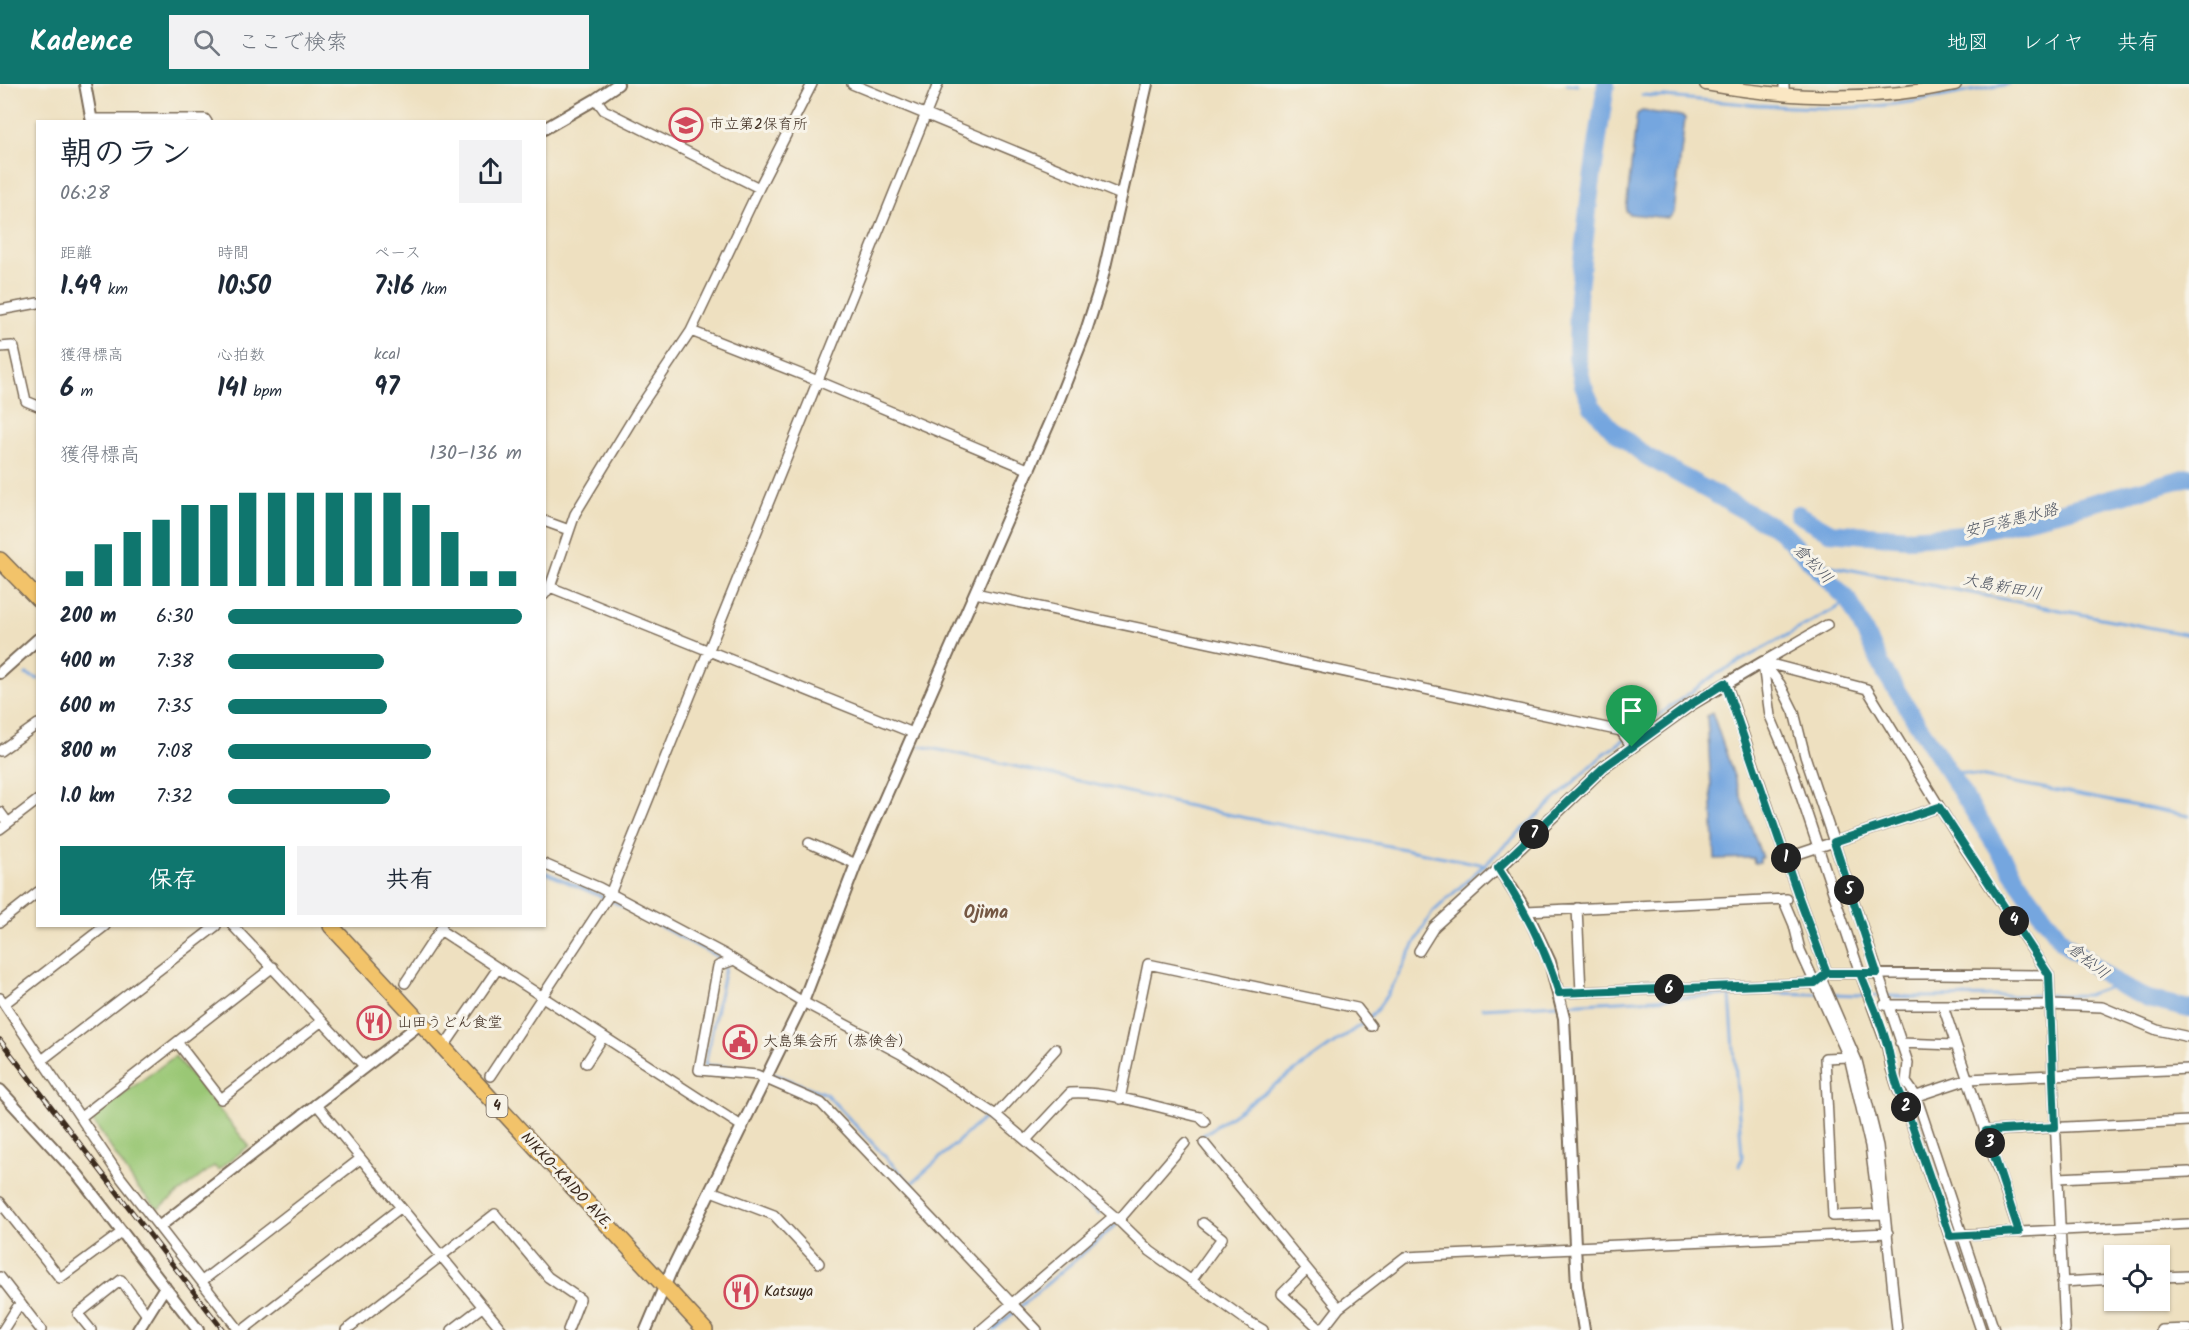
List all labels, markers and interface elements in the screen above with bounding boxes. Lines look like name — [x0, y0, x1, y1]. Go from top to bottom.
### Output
search box — [169, 15, 589, 69]
text: Kadence — [30, 20, 133, 65]
icon: search — [190, 26, 223, 59]
text: ここで検索 — [238, 26, 348, 61]
text: 地図 — [1947, 27, 1989, 60]
text: レイヤ — [2022, 27, 2084, 60]
text: 共有 — [2117, 27, 2159, 60]
school or university icon: 市立第2保育所 — [668, 107, 704, 143]
place label: 市立第2保育所 — [709, 113, 808, 137]
text: 朝のラン — [60, 129, 192, 182]
button: share — [459, 140, 522, 203]
text: 06:28 — [60, 178, 110, 210]
text: 距離 — [60, 241, 92, 266]
text: 時間 — [217, 241, 249, 266]
text: ペース — [374, 241, 421, 266]
text: 1.49 — [60, 266, 101, 308]
text: 10:50 — [217, 266, 271, 308]
text: 7:16 — [374, 266, 415, 308]
text: km — [101, 277, 128, 302]
text: /km — [415, 277, 447, 302]
text: kcal — [374, 342, 400, 367]
text: 獲得標高 — [60, 343, 124, 368]
text: 心拍数 — [217, 343, 265, 368]
text: 97 — [374, 367, 399, 409]
text: 6 — [60, 368, 74, 410]
text: 141 — [217, 368, 247, 410]
text: m — [74, 379, 93, 404]
text: bpm — [247, 379, 282, 404]
text: 130–136 m — [429, 438, 522, 470]
text: 獲得標高 — [60, 440, 140, 472]
water label: 安戸落悪水路 — [1961, 497, 2062, 545]
water label: 倉松川 — [1787, 538, 1839, 590]
water label: 大島新田川 — [1960, 567, 2044, 607]
text: 200 m — [60, 601, 116, 633]
text: 6:30 — [156, 601, 193, 633]
text: 400 m — [60, 646, 116, 678]
text: 7:38 — [156, 646, 194, 678]
pin — [1606, 685, 1657, 747]
text: 600 m — [60, 691, 115, 723]
text: 7:35 — [156, 691, 192, 723]
icon: arrive — [1615, 694, 1648, 727]
text: 800 m — [60, 736, 116, 768]
text: 7:08 — [156, 736, 192, 768]
text: 1.0 km — [60, 781, 115, 813]
text: 7:32 — [156, 781, 193, 813]
pin: 7 — [1519, 819, 1549, 849]
text: 7 — [1530, 821, 1538, 846]
pin: 1 — [1771, 843, 1801, 873]
text: 1 — [1784, 845, 1788, 870]
button: 保存 — [60, 846, 285, 915]
button: 共有 — [297, 846, 522, 915]
pin: 5 — [1834, 875, 1864, 905]
text: 5 — [1845, 877, 1853, 902]
district label: Ojima — [964, 899, 1008, 928]
pin: 4 — [1999, 906, 2029, 936]
text: 4 — [2010, 908, 2018, 933]
water label: 倉松川 — [2061, 936, 2115, 986]
pin: 6 — [1654, 974, 1684, 1004]
text: 6 — [1665, 976, 1673, 1001]
restaurant icon: 山田うどん食堂 — [356, 1005, 392, 1041]
place label: 山田うどん食堂 — [397, 1011, 502, 1035]
public building icon: 大島集会所（恭倹舎） — [722, 1024, 758, 1060]
place label: 大島集会所（恭倹舎） — [763, 1030, 913, 1054]
pin: 2 — [1891, 1092, 1921, 1122]
text: 2 — [1901, 1094, 1911, 1119]
road number: 4 — [486, 1095, 508, 1117]
street label: NIKKO-KAIDO AVE. — [514, 1127, 618, 1235]
pin: 3 — [1975, 1128, 2005, 1158]
text: 3 — [1986, 1130, 1994, 1155]
map controls — [2104, 1245, 2170, 1311]
button: locate — [2104, 1245, 2170, 1311]
restaurant icon: Katsuya — [723, 1274, 759, 1310]
place label: Katsuya — [764, 1280, 813, 1304]

